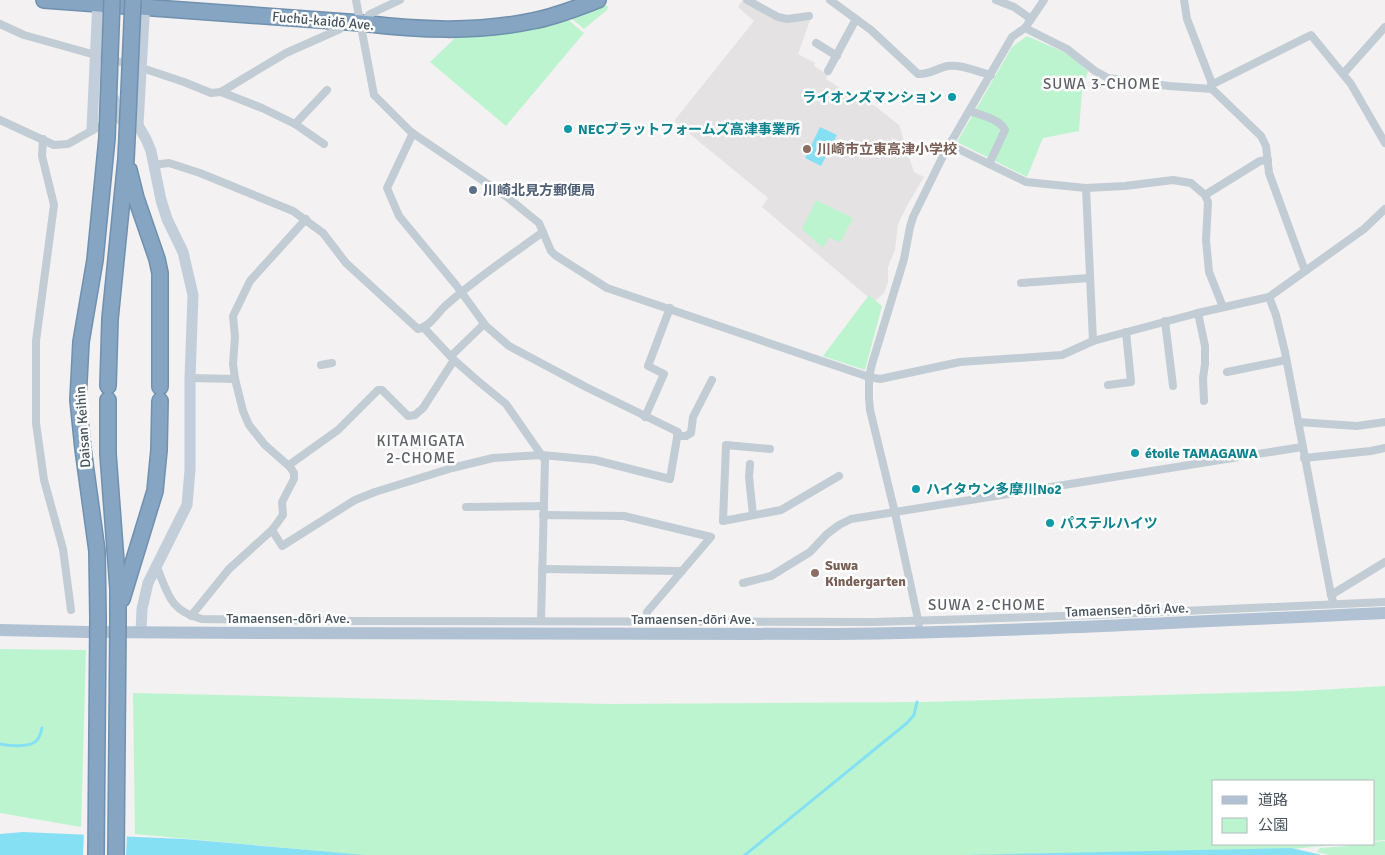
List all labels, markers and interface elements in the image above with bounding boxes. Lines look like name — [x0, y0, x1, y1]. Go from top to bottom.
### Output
street label: Fuchū-kaidō Ave. — [271, 8, 375, 34]
district label: SUWA 3-CHOME — [1043, 75, 1161, 93]
place label: ライオンズマンション — [802, 89, 942, 106]
marker: ライオンズマンション — [946, 91, 958, 103]
place label: NECプラットフォームズ高津事業所 — [578, 121, 800, 138]
marker: NECプラットフォームズ高津事業所 — [562, 123, 574, 135]
place label: 川崎市立東高津小学校 — [817, 141, 957, 158]
marker: 川崎市立東高津小学校 — [801, 143, 813, 155]
place label: 川崎北見方郵便局 — [483, 182, 595, 199]
marker: 川崎北見方郵便局 — [467, 184, 479, 196]
street label: Daisan Keihin — [72, 386, 94, 468]
district label: KITAMIGATA 2-CHOME — [376, 432, 466, 467]
place label: étoile TAMAGAWA — [1145, 445, 1258, 462]
marker: étoile TAMAGAWA — [1129, 447, 1141, 459]
place label: ハイタウン多摩川No2 — [926, 481, 1062, 498]
marker: ハイタウン多摩川No2 — [910, 483, 922, 495]
place label: パステルハイツ — [1060, 515, 1158, 532]
marker: パステルハイツ — [1044, 517, 1056, 529]
place label: Suwa Kindergarten — [825, 557, 906, 590]
marker: Suwa Kindergarten — [809, 567, 821, 579]
district label: SUWA 2-CHOME — [928, 596, 1046, 614]
street label: Tamaensen-dōri Ave. — [1065, 599, 1189, 621]
street label: Tamaensen-dōri Ave. — [226, 610, 350, 627]
street label: Tamaensen-dōri Ave. — [631, 611, 755, 628]
legend — [1212, 780, 1375, 845]
text: 道路 — [1258, 791, 1288, 809]
text: 公園 — [1258, 816, 1288, 834]

